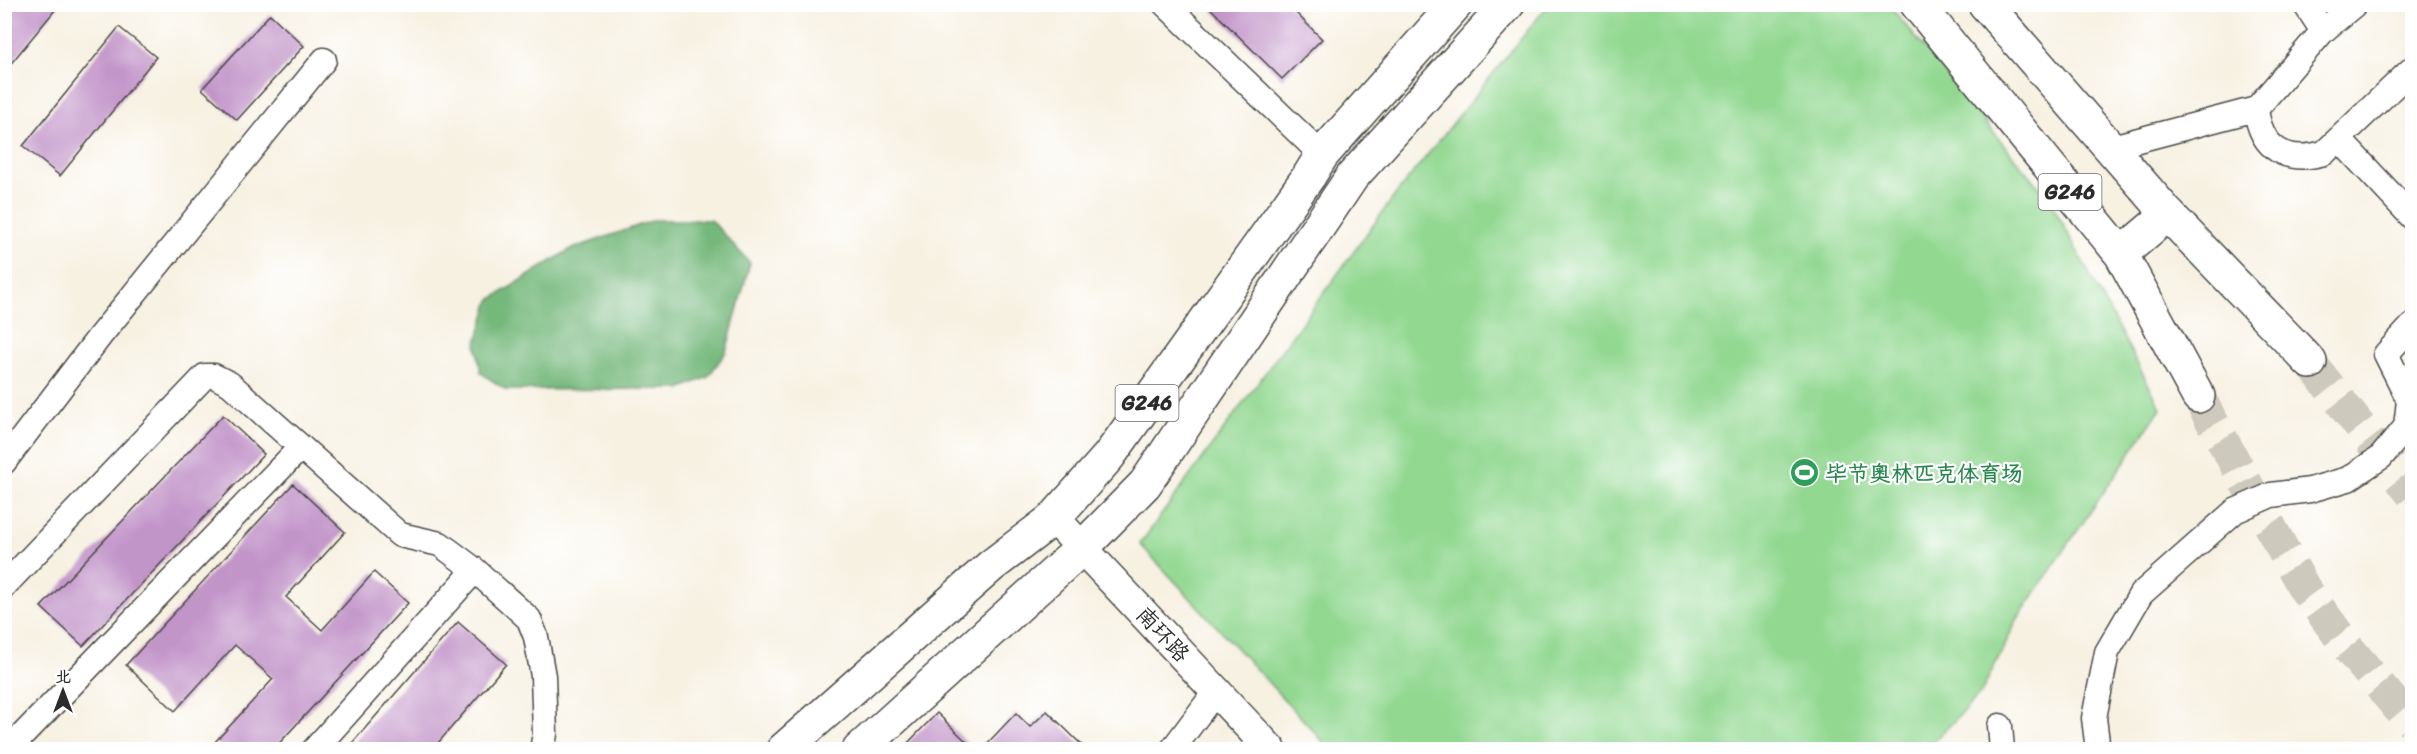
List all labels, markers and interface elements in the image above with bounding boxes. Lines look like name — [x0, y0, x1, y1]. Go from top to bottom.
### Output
road number: G246 — [2038, 174, 2102, 210]
road number: G246 — [1116, 385, 1178, 421]
place label: 毕节奥林匹克体育场 — [1825, 454, 2023, 493]
sports icon: 毕节奥林匹克体育场 — [1788, 457, 1820, 489]
street label: 南环路 — [1126, 597, 1200, 671]
north arrow — [33, 661, 93, 721]
text: 北 — [55, 662, 71, 691]

